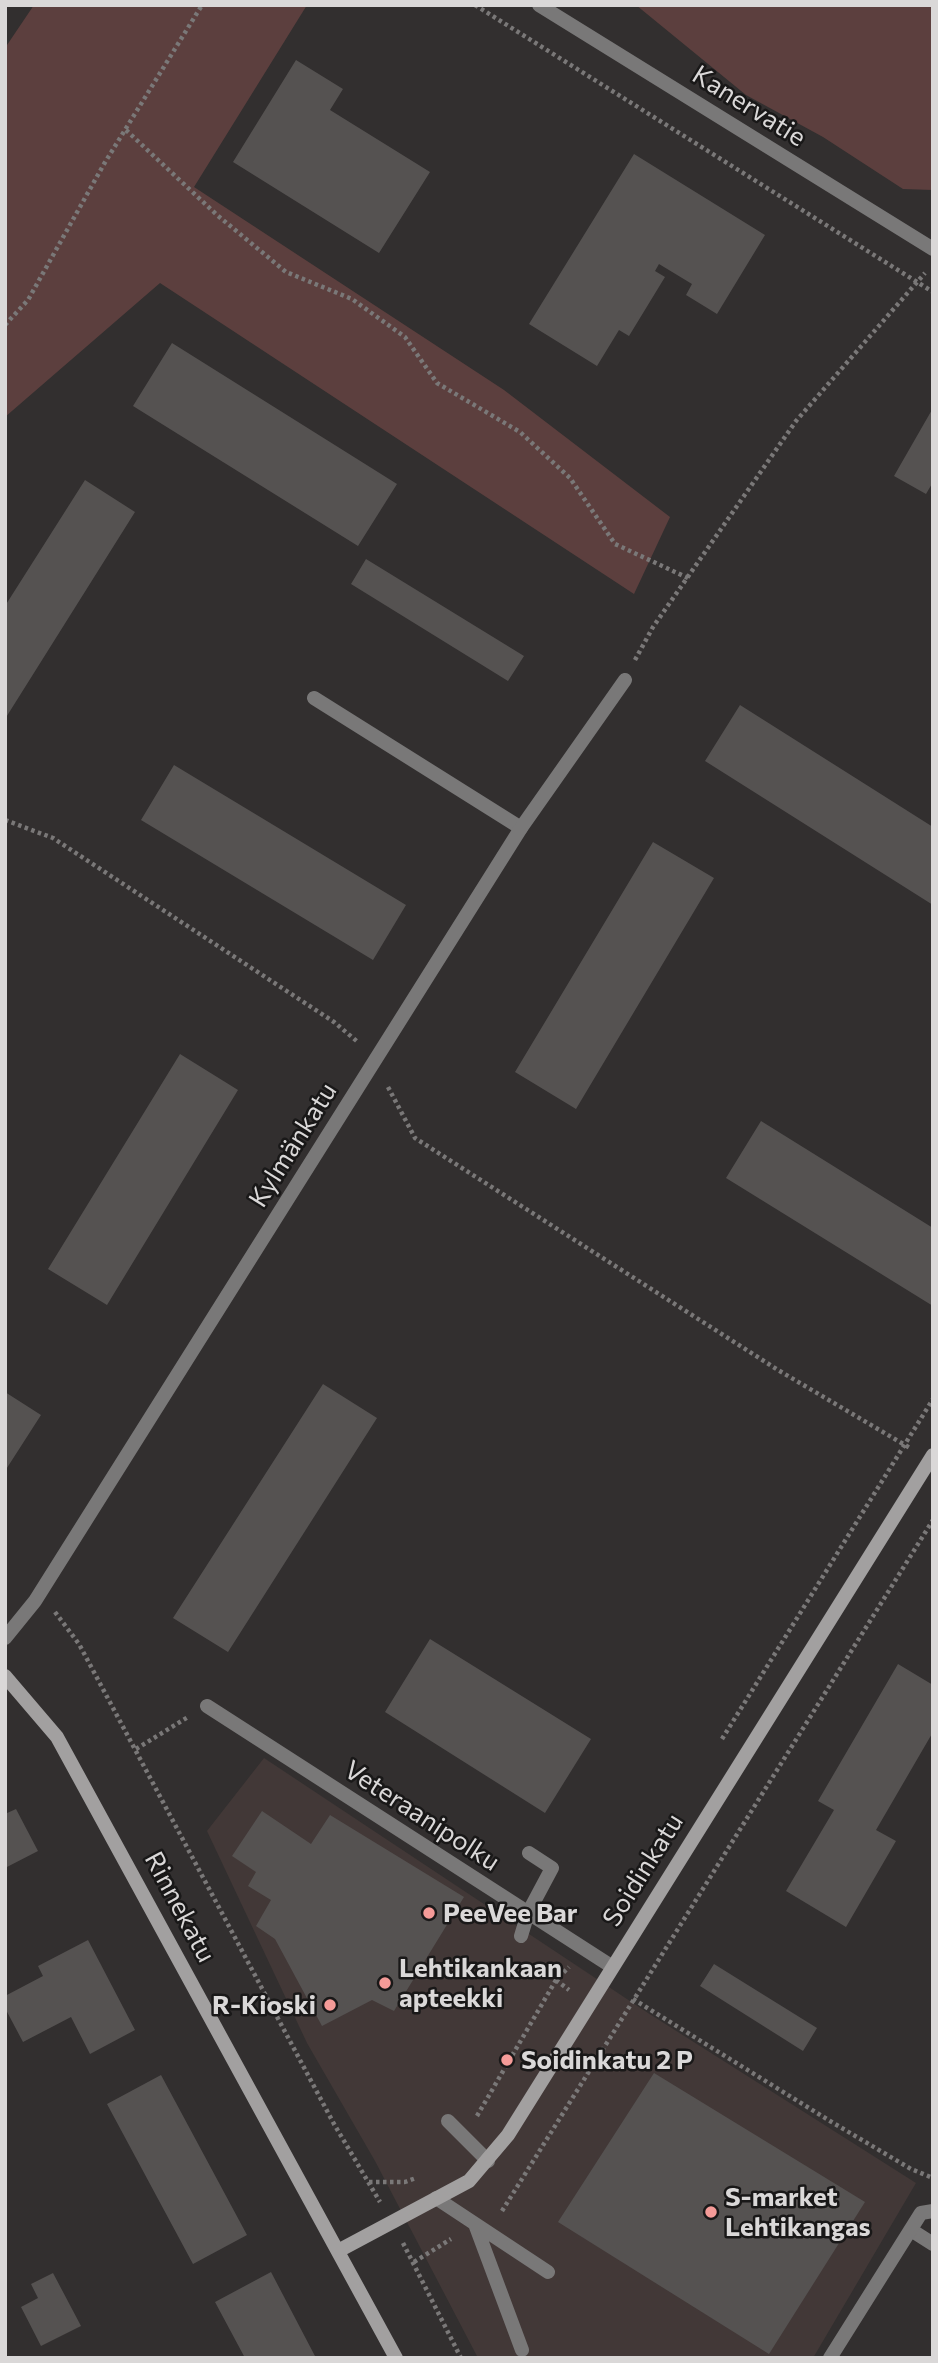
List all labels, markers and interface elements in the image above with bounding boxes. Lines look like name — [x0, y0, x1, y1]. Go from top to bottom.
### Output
street label: Kanervatie — [687, 59, 811, 153]
street label: Kylmänkatu — [243, 1077, 343, 1213]
street label: Veteraanipolku — [339, 1754, 505, 1878]
street label: Soidinkatu — [596, 1808, 690, 1932]
street label: Rinnekatu — [138, 1846, 222, 1968]
place label: PeeVee Bar — [443, 1897, 578, 1929]
marker: PeeVee Bar — [421, 1905, 437, 1921]
place label: Lehtikankaan apteekki — [399, 1952, 562, 2014]
marker: Lehtikankaan apteekki — [377, 1975, 393, 1991]
place label: R-Kioski — [212, 1989, 316, 2021]
marker: R-Kioski — [322, 1997, 338, 2013]
place label: Soidinkatu 2 P — [521, 2044, 693, 2076]
marker: Soidinkatu 2 P — [499, 2052, 515, 2068]
place label: S-market Lehtikangas — [725, 2181, 871, 2242]
marker: S-market Lehtikangas — [703, 2204, 719, 2220]

